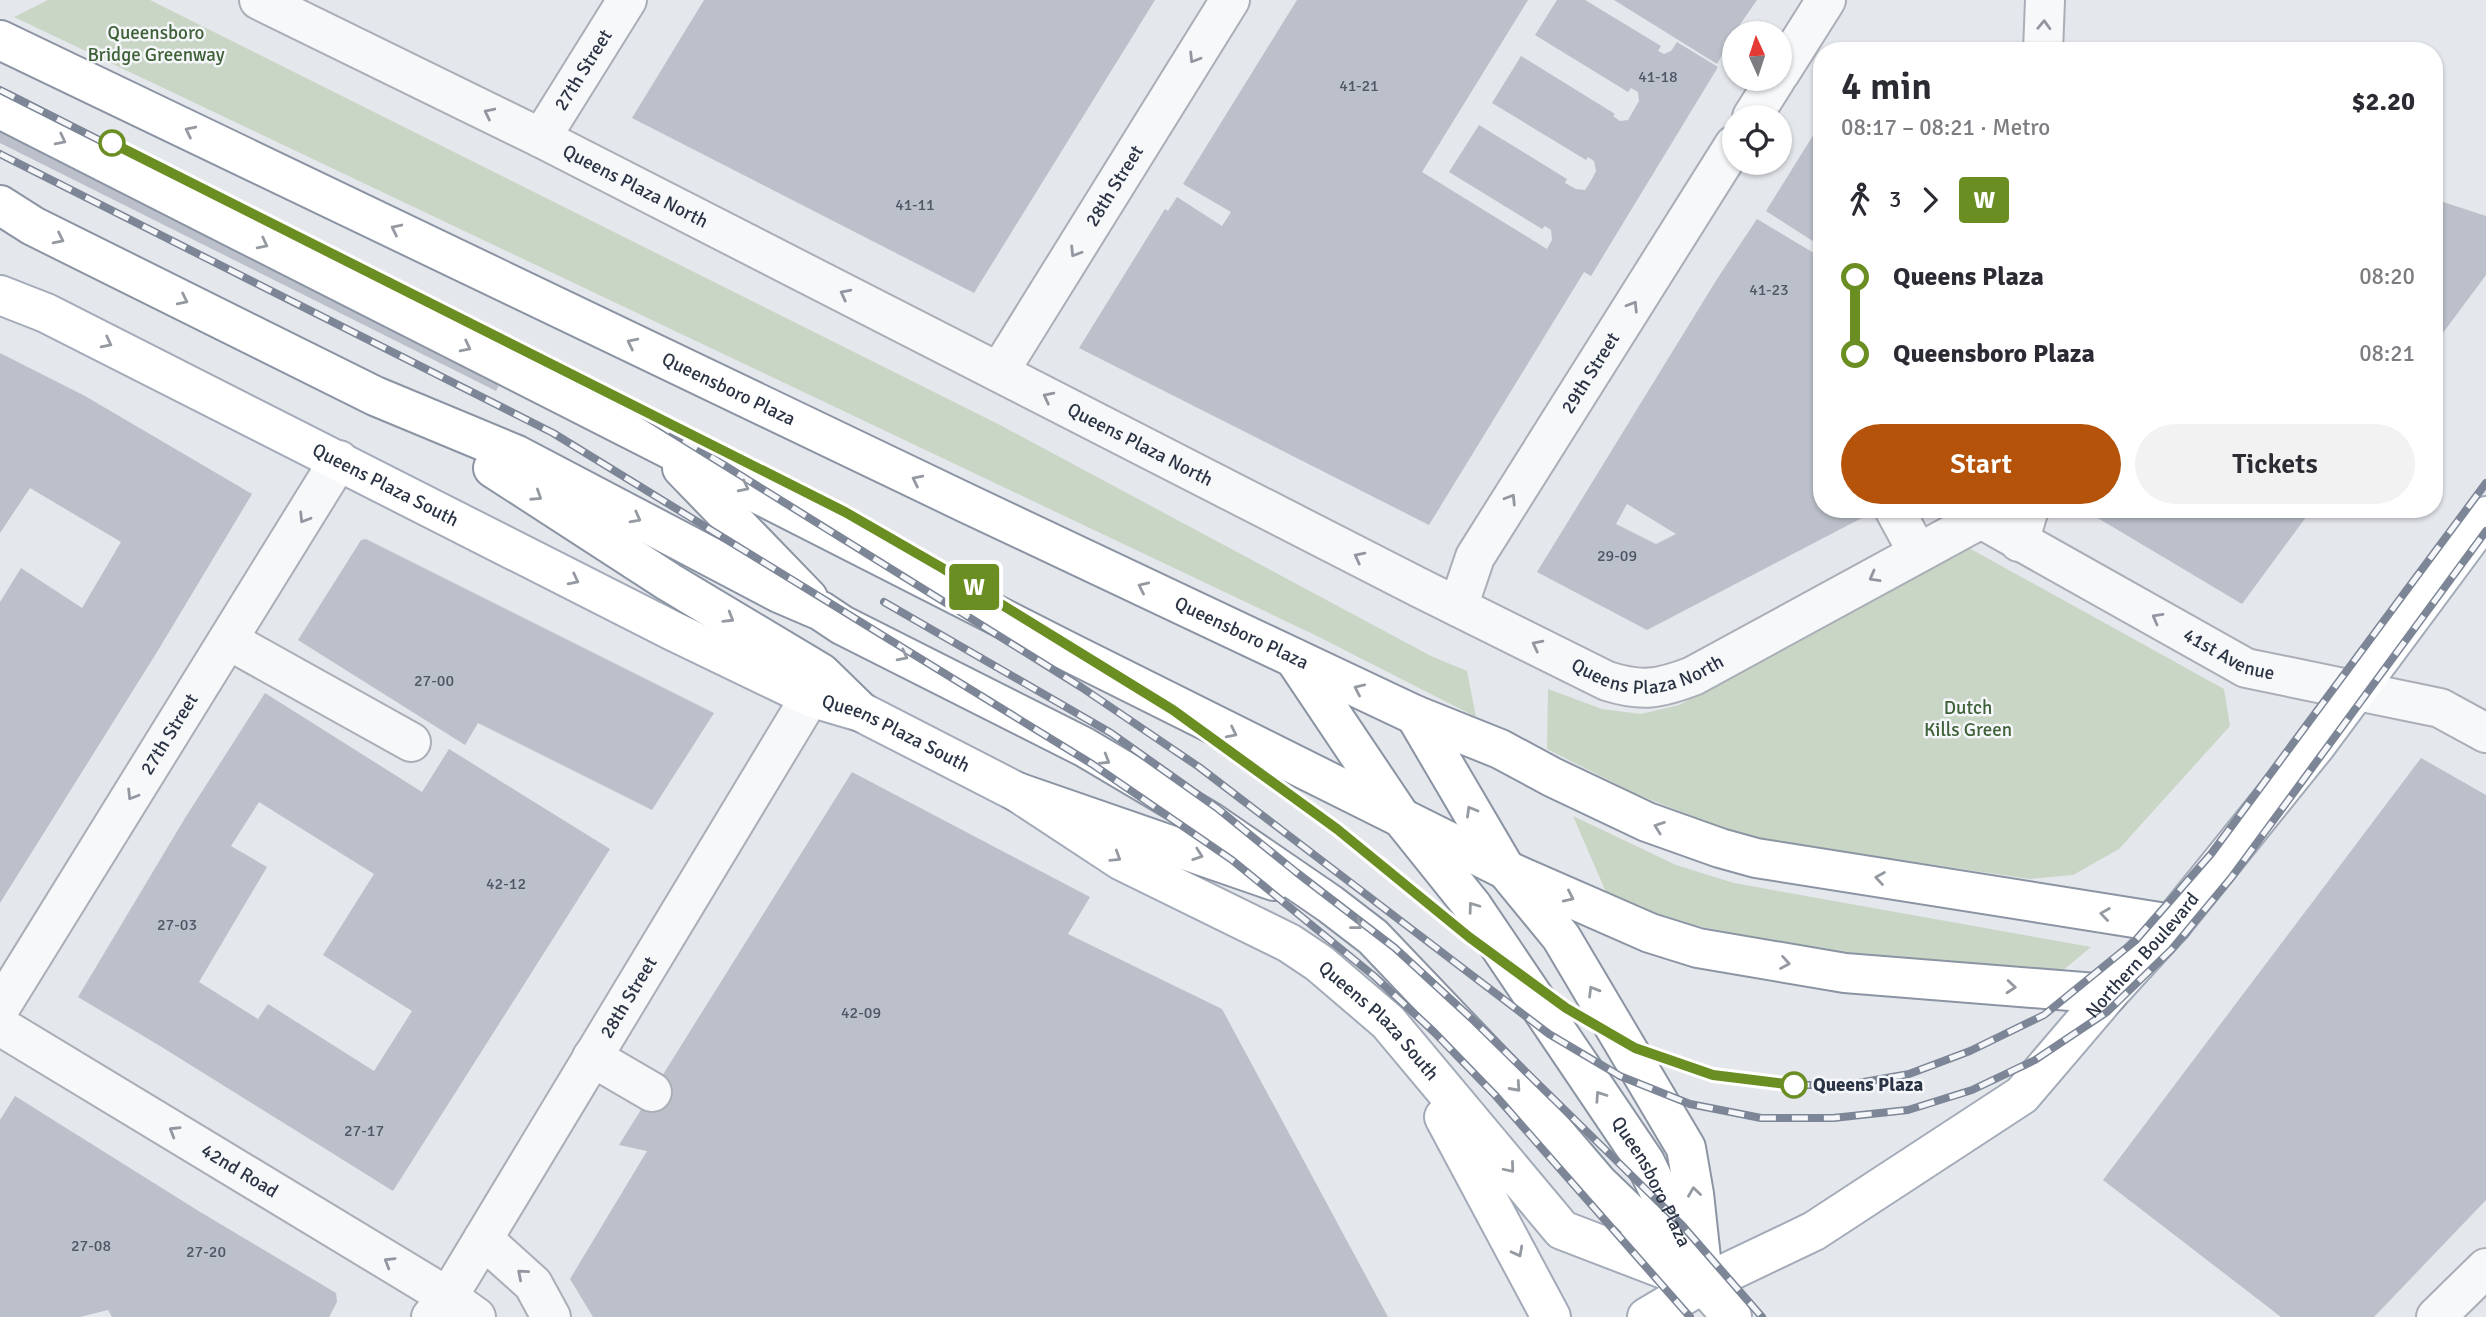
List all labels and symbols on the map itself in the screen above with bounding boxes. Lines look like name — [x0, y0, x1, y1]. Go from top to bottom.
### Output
one-way arrow — [2036, 20, 2052, 30]
park label: Queensboro Bridge Greenway — [87, 21, 225, 67]
north arrow — [1722, 21, 1792, 91]
street label: 27th Street — [549, 25, 618, 115]
one-way arrow — [1190, 51, 1203, 64]
house number: 41-18 — [1638, 67, 1678, 87]
house number: 41-21 — [1339, 76, 1379, 96]
one-way arrow — [484, 108, 496, 122]
one-way arrow — [185, 125, 197, 139]
unlabelled marker — [99, 130, 125, 156]
one-way arrow — [54, 132, 66, 146]
street label: Queens Plaza North — [559, 139, 712, 234]
street label: 28th Street — [1080, 141, 1149, 231]
house number: 41-11 — [895, 195, 935, 215]
one-way arrow — [391, 224, 403, 238]
one-way arrow — [52, 231, 64, 245]
one-way arrow — [256, 235, 268, 249]
one-way arrow — [1070, 244, 1083, 257]
house number: 41-23 — [1749, 280, 1789, 300]
one-way arrow — [840, 288, 852, 302]
one-way arrow — [176, 292, 188, 306]
one-way arrow — [1624, 301, 1637, 314]
street label: 29th Street — [1556, 328, 1625, 418]
one-way arrow — [100, 335, 112, 349]
one-way arrow — [627, 337, 639, 351]
one-way arrow — [459, 339, 471, 352]
street label: Queensboro Plaza — [658, 347, 799, 431]
one-way arrow — [1043, 392, 1055, 406]
street label: Queens Plaza North — [1063, 398, 1217, 492]
street label: Queens Plaza South — [308, 438, 463, 532]
one-way arrow — [912, 474, 925, 488]
one-way arrow — [737, 479, 749, 493]
one-way arrow — [529, 488, 542, 501]
one-way arrow — [1503, 493, 1516, 506]
one-way arrow — [629, 510, 641, 523]
one-way arrow — [299, 511, 312, 524]
house number: 29-09 — [1597, 546, 1637, 566]
one-way arrow — [1354, 551, 1366, 565]
line badge: W — [951, 564, 997, 610]
one-way arrow — [1869, 569, 1882, 582]
one-way arrow — [567, 572, 579, 585]
one-way arrow — [1138, 581, 1150, 595]
street label: Queensboro Plaza — [1171, 591, 1312, 675]
one-way arrow — [721, 610, 734, 623]
one-way arrow — [2151, 613, 2164, 626]
street label: 41st Avenue — [2179, 623, 2277, 686]
one-way arrow — [1532, 640, 1544, 654]
street label: Queens Plaza North — [1568, 643, 1728, 671]
one-way arrow — [896, 648, 908, 662]
text: Queens Plaza North — [1567, 649, 1728, 700]
house number: 27-00 — [414, 671, 454, 691]
one-way arrow — [1354, 683, 1367, 697]
street label: 27th Street — [135, 689, 204, 779]
street label: Queens Plaza South — [819, 689, 974, 778]
park label: Dutch Kills Green — [1924, 696, 2012, 742]
one-way arrow — [1225, 724, 1237, 738]
one-way arrow — [1098, 751, 1111, 764]
one-way arrow — [127, 787, 140, 800]
one-way arrow — [1467, 806, 1480, 819]
one-way arrow — [1654, 821, 1666, 835]
one-way arrow — [1191, 847, 1203, 861]
one-way arrow — [1108, 848, 1121, 861]
one-way arrow — [1874, 871, 1886, 886]
house number: 42-12 — [486, 874, 526, 894]
street label: Northern Boulevard — [2081, 888, 2205, 1023]
one-way arrow — [1561, 889, 1574, 903]
one-way arrow — [1469, 903, 1481, 915]
one-way arrow — [2099, 907, 2111, 922]
house number: 27-03 — [157, 915, 197, 935]
one-way arrow — [1349, 916, 1361, 929]
street label: 28th Street — [595, 952, 663, 1043]
one-way arrow — [1779, 955, 1791, 970]
street label: Queens Plaza South — [1313, 956, 1444, 1086]
one-way arrow — [2006, 979, 2017, 994]
one-way arrow — [1588, 985, 1601, 998]
house number: 42-09 — [841, 1003, 881, 1023]
marker: Queens Plaza — [1781, 1072, 1807, 1098]
place label: Queens Plaza — [1813, 1073, 1923, 1097]
one-way arrow — [1508, 1079, 1520, 1092]
one-way arrow — [1596, 1091, 1608, 1104]
street label: Queensboro Plaza — [1606, 1112, 1696, 1251]
house number: 27-17 — [344, 1121, 384, 1141]
one-way arrow — [168, 1127, 181, 1140]
street label: 42nd Road — [197, 1138, 283, 1203]
one-way arrow — [1502, 1160, 1514, 1173]
one-way arrow — [1686, 1186, 1701, 1198]
house number: 27-08 — [71, 1236, 111, 1256]
house number: 27-20 — [186, 1242, 226, 1262]
one-way arrow — [1509, 1245, 1523, 1257]
one-way arrow — [384, 1257, 397, 1270]
one-way arrow — [517, 1270, 530, 1282]

